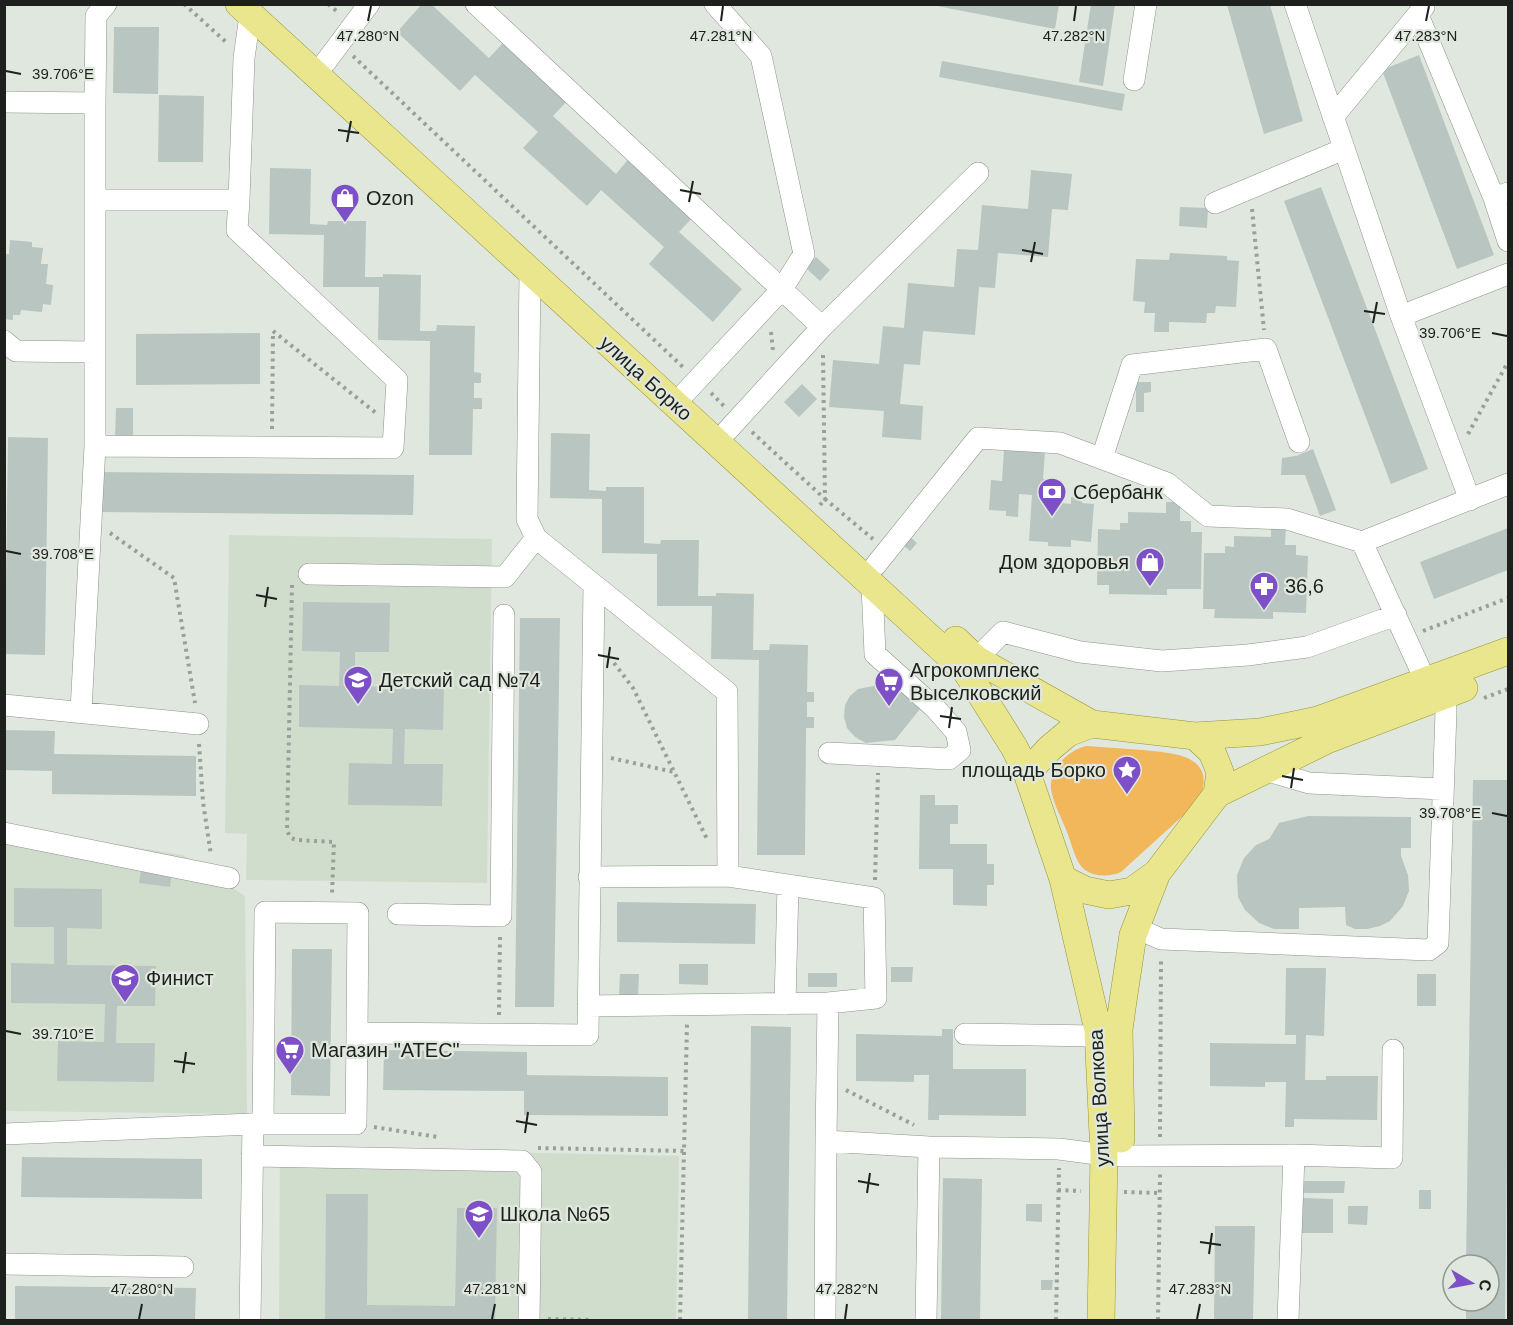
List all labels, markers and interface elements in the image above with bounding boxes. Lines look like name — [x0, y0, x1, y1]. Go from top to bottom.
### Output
text: 47.280°N — [337, 27, 399, 44]
text: 47.281°N — [690, 27, 752, 44]
text: 47.282°N — [1043, 27, 1105, 44]
text: 47.283°N — [1395, 27, 1457, 44]
text: 39.706°E — [32, 65, 94, 82]
shop icon: Ozon — [329, 182, 361, 224]
place label: Ozon — [366, 187, 414, 209]
text: 39.706°E — [1419, 324, 1481, 341]
street label: улица Борко — [596, 331, 696, 425]
bank icon: Сбербанк — [1036, 476, 1068, 518]
place label: Сбербанк — [1073, 481, 1163, 503]
text: 39.708°E — [32, 545, 94, 562]
shop icon: Дом здоровья — [1134, 546, 1166, 588]
place label: Дом здоровья — [999, 551, 1129, 573]
pharmacy icon: 36,6 — [1248, 570, 1280, 612]
place label: 36,6 — [1285, 575, 1324, 597]
place label: Агрокомплекс Выселковский — [910, 659, 1041, 704]
school or university icon: Детский сад №74 — [342, 664, 374, 706]
supermarket icon: Агрокомплекс Выселковский — [873, 666, 905, 708]
place label: Детский сад №74 — [379, 669, 541, 691]
place icon: площадь Борко — [1111, 754, 1143, 796]
place label: площадь Борко — [961, 759, 1106, 781]
text: 39.708°E — [1419, 804, 1481, 821]
school or university icon: Финист — [109, 962, 141, 1004]
place label: Финист — [146, 967, 214, 989]
text: 39.710°E — [32, 1025, 94, 1042]
street label: улица Волкова — [1084, 1028, 1114, 1167]
supermarket icon: Магазин "АТЕС" — [274, 1034, 306, 1076]
place label: Магазин "АТЕС" — [311, 1039, 460, 1061]
school or university icon: Школа №65 — [463, 1198, 495, 1240]
place label: Школа №65 — [500, 1203, 610, 1225]
north arrow — [1441, 1253, 1501, 1313]
text: С — [1476, 1278, 1495, 1293]
text: 47.280°N — [111, 1280, 173, 1297]
text: 47.281°N — [464, 1280, 526, 1297]
text: 47.282°N — [816, 1280, 878, 1297]
text: 47.283°N — [1169, 1280, 1231, 1297]

